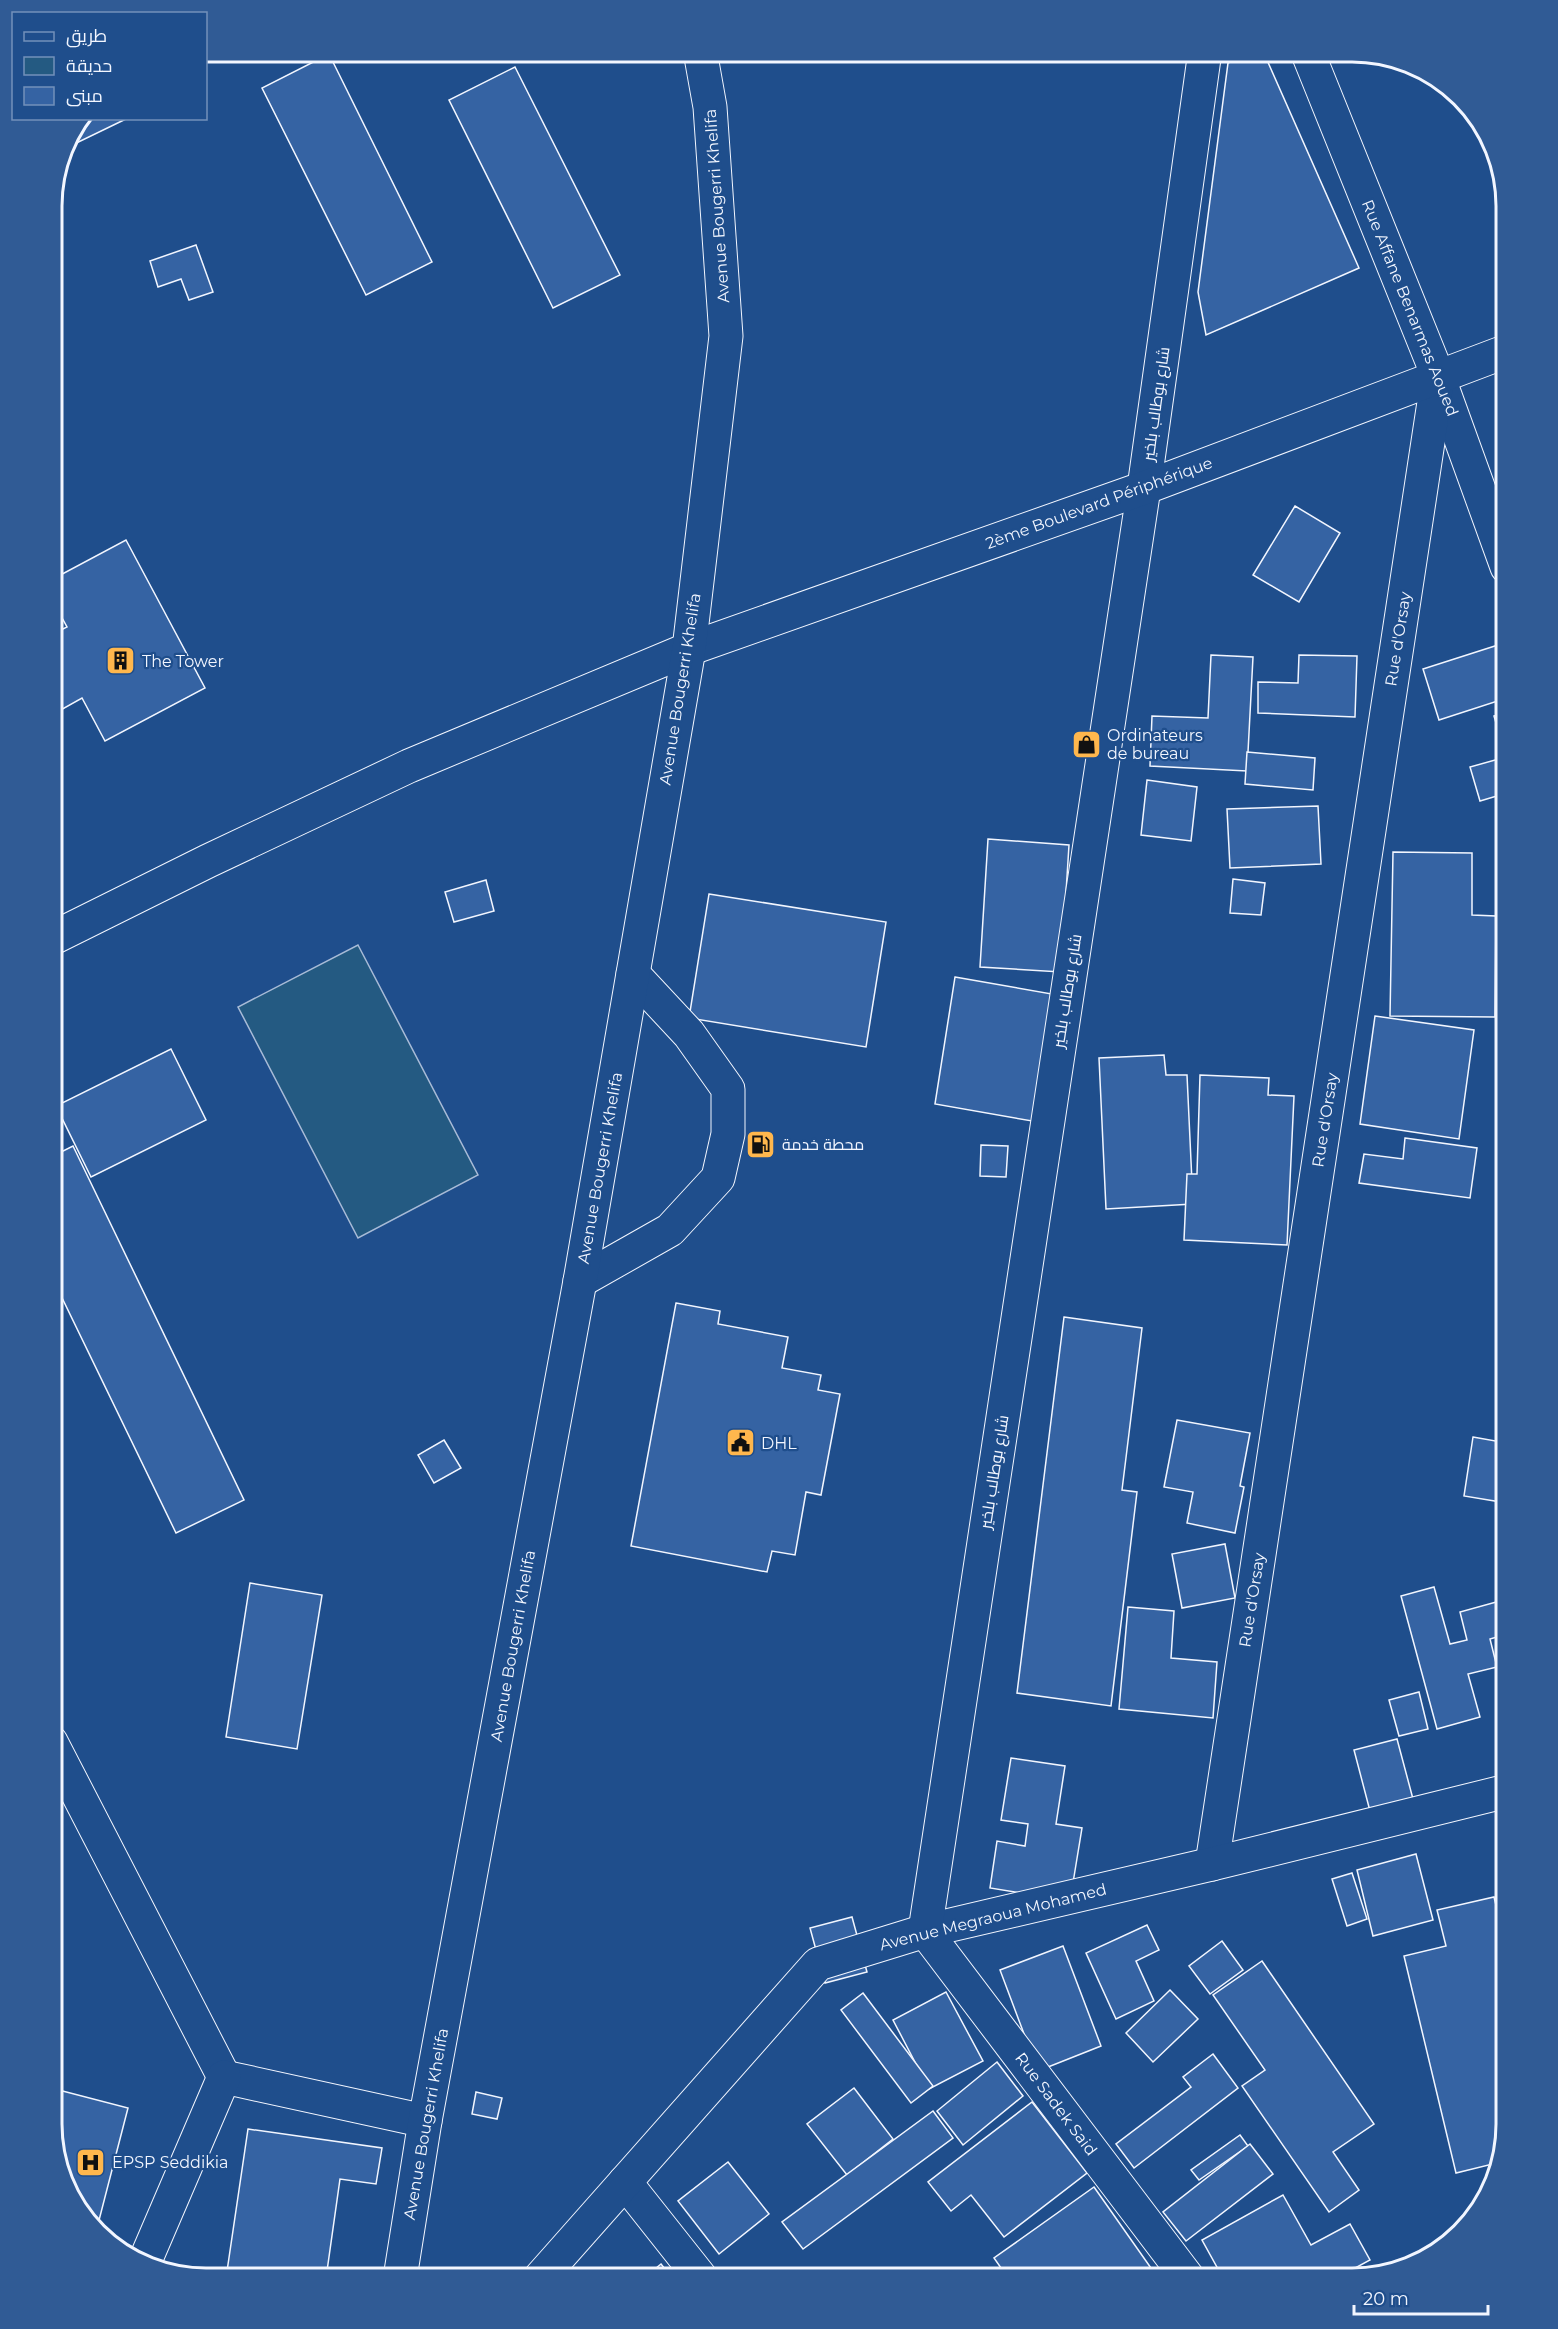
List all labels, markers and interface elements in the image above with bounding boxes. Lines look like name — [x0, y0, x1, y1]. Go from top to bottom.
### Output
legend — [12, 12, 207, 120]
text: طريق — [66, 25, 107, 48]
text: حديقة — [66, 55, 112, 77]
text: مبنى — [66, 85, 103, 107]
street label: Avenue Bougerri Khelifa — [701, 108, 733, 304]
street label: Rue Affane Benarmas Aoued — [1358, 197, 1462, 419]
street label: شارع بوطالب بلخير — [1138, 346, 1175, 464]
street label: 2ème Boulevard Périphérique — [983, 453, 1215, 553]
street label: Rue d'Orsay — [1381, 590, 1415, 688]
street label: Avenue Bougerri Khelifa — [655, 592, 705, 786]
building icon: The Tower — [105, 645, 137, 677]
place label: The Tower — [142, 652, 224, 671]
place label: Ordinateurs de bureau — [1107, 726, 1203, 763]
shop icon: Ordinateurs de bureau — [1070, 728, 1102, 760]
street label: شارع بوطالب بلخير — [1048, 933, 1087, 1051]
street label: Avenue Bougerri Khelifa — [574, 1071, 626, 1265]
street label: Rue d'Orsay — [1308, 1071, 1342, 1169]
fuel station icon: محطة خدمة — [745, 1128, 777, 1160]
place label: محطة خدمة — [782, 1135, 864, 1154]
street label: شارع بوطالب بلخير — [975, 1414, 1014, 1532]
public building icon: DHL — [724, 1427, 756, 1459]
place label: DHL — [761, 1434, 797, 1453]
street label: Avenue Bougerri Khelifa — [487, 1549, 539, 1743]
street label: Rue d'Orsay — [1235, 1551, 1269, 1649]
street label: Avenue Megraoua Mohamed — [878, 1880, 1108, 1954]
street label: Avenue Bougerri Khelifa — [400, 2027, 452, 2221]
street label: Rue Sadek Said — [1011, 2049, 1101, 2159]
hospital icon: EPSP Seddikia — [75, 2146, 107, 2178]
place label: EPSP Seddikia — [112, 2153, 229, 2172]
scale bar — [1354, 2278, 1488, 2316]
text: 20 m — [1363, 2288, 1409, 2310]

